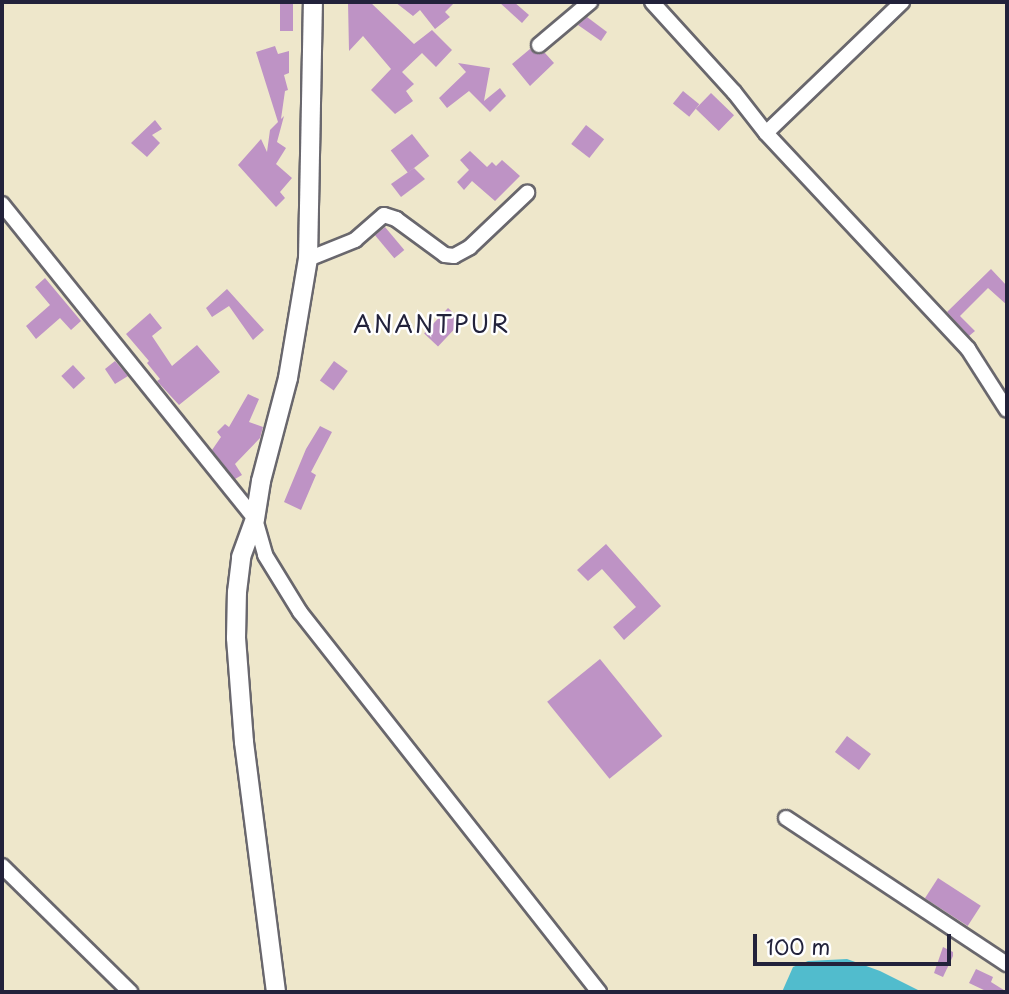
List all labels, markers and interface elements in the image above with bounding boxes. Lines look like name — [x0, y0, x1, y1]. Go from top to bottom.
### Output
district label: ANANTPUR — [354, 310, 510, 338]
scale bar — [757, 920, 955, 964]
text: 100 m — [766, 930, 830, 962]

